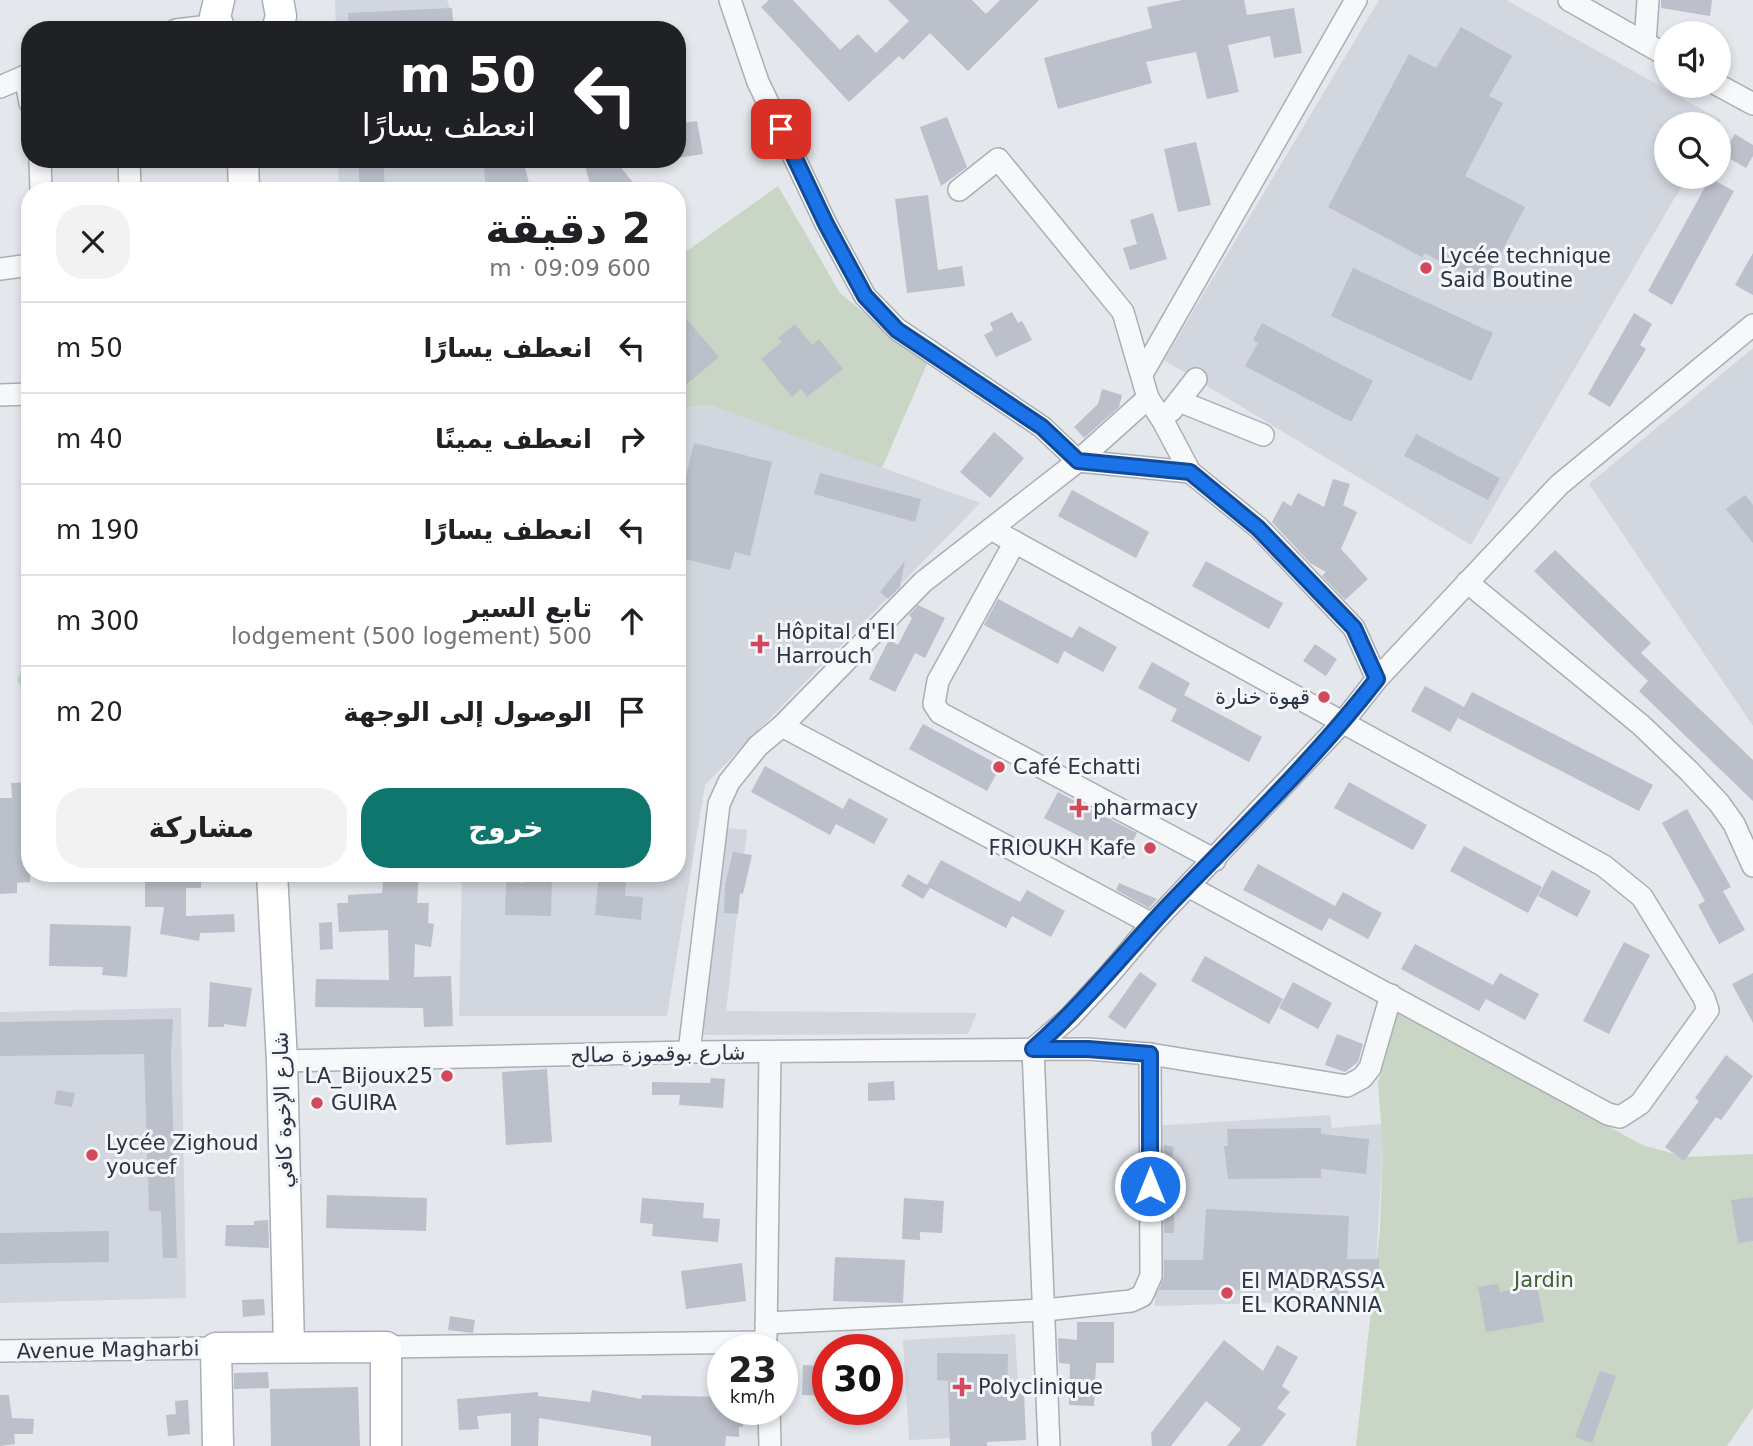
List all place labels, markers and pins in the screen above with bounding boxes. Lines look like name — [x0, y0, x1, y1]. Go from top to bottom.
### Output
pin — [751, 99, 811, 159]
place label: Lycée technique Said Boutine — [1440, 244, 1611, 292]
marker: Lycée technique Said Boutine — [1418, 260, 1434, 276]
place label: Hôpital d'El Harrouch — [776, 620, 896, 668]
marker: Hôpital d'El Harrouch — [750, 634, 770, 654]
place label: قهوة خنارة — [1215, 685, 1310, 709]
marker: قهوة خنارة — [1316, 689, 1332, 705]
place label: Café Echatti — [1013, 755, 1141, 779]
marker: Café Echatti — [991, 759, 1007, 775]
place label: pharmacy — [1093, 796, 1198, 820]
marker: pharmacy — [1071, 800, 1087, 816]
place label: FRIOUKH Kafe — [988, 836, 1136, 860]
marker: FRIOUKH Kafe — [1142, 840, 1158, 856]
place label: LA_Bijoux25 — [305, 1064, 433, 1089]
marker: LA_Bijoux25 — [439, 1068, 455, 1084]
place label: GUIRA — [331, 1091, 398, 1115]
marker: GUIRA — [309, 1095, 325, 1111]
place label: Lycée Zighoud youcef — [106, 1131, 259, 1179]
marker: Lycée Zighoud youcef — [84, 1147, 100, 1163]
place label: El MADRASSA EL KORANNIA — [1241, 1269, 1386, 1317]
marker: El MADRASSA EL KORANNIA — [1219, 1285, 1235, 1301]
place label: Polyclinique — [978, 1375, 1103, 1399]
marker: Polyclinique — [952, 1377, 972, 1397]

